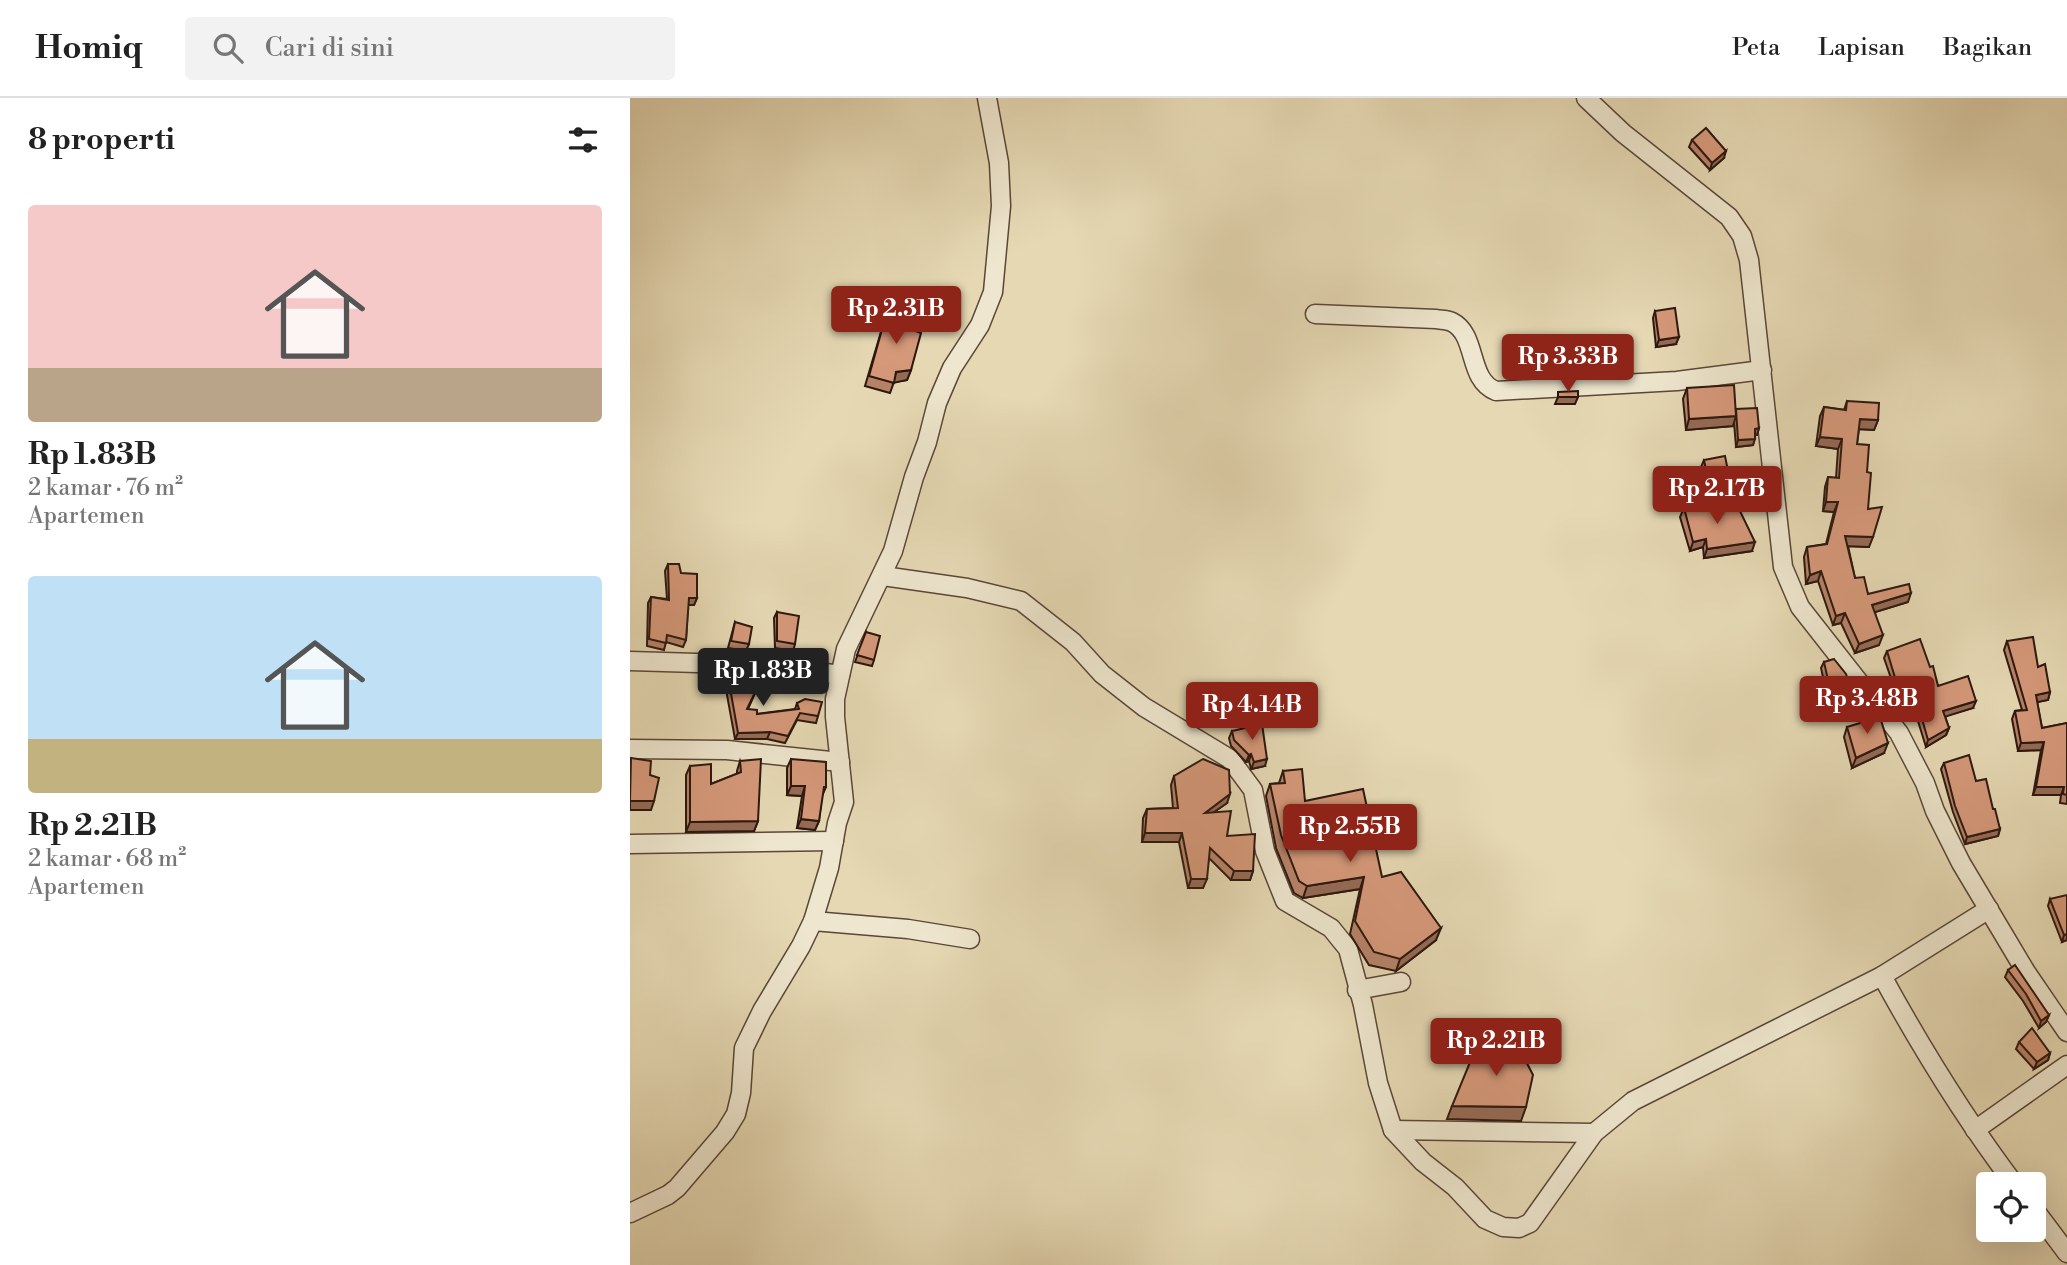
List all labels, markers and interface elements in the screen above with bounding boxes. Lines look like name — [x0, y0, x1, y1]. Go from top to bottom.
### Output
search box — [185, 17, 675, 80]
text: Homiq — [35, 28, 143, 69]
icon: search — [209, 29, 247, 67]
text: Cari di sini — [265, 32, 394, 64]
text: Peta — [1732, 33, 1780, 63]
text: Lapisan — [1818, 33, 1905, 63]
text: Bagikan — [1943, 33, 2032, 63]
text: 8 properti — [28, 121, 175, 159]
icon: filters — [564, 121, 602, 159]
icon: home — [252, 251, 378, 377]
pin: Rp 2.31B — [824, 286, 968, 346]
text: Rp 2.31B — [847, 295, 945, 323]
pin: Rp 3.33B — [1496, 334, 1640, 394]
text: Rp 3.33B — [1518, 343, 1618, 371]
text: Rp 1.83B — [28, 436, 157, 474]
pin: Rp 2.17B — [1645, 466, 1789, 526]
text: 2 kamar · 76 m² — [28, 474, 183, 502]
text: Rp 2.17B — [1669, 475, 1765, 503]
text: Apartemen — [28, 502, 144, 530]
icon: home — [252, 622, 378, 748]
pin: Rp 1.83B — [691, 648, 835, 708]
text: Rp 1.83B — [714, 657, 812, 685]
pin: Rp 3.48B — [1795, 676, 1939, 736]
pin: Rp 4.14B — [1180, 682, 1324, 742]
text: Rp 3.48B — [1816, 685, 1918, 713]
text: Rp 4.14B — [1202, 691, 1302, 719]
pin: Rp 2.55B — [1278, 804, 1422, 864]
text: Rp 2.21B — [28, 807, 157, 845]
text: Rp 2.55B — [1299, 813, 1401, 841]
text: 2 kamar · 68 m² — [28, 845, 186, 873]
text: Apartemen — [28, 873, 144, 901]
pin: Rp 2.21B — [1424, 1018, 1568, 1078]
text: Rp 2.21B — [1447, 1027, 1545, 1055]
map controls — [1976, 1172, 2046, 1242]
button: locate — [1976, 1172, 2046, 1242]

